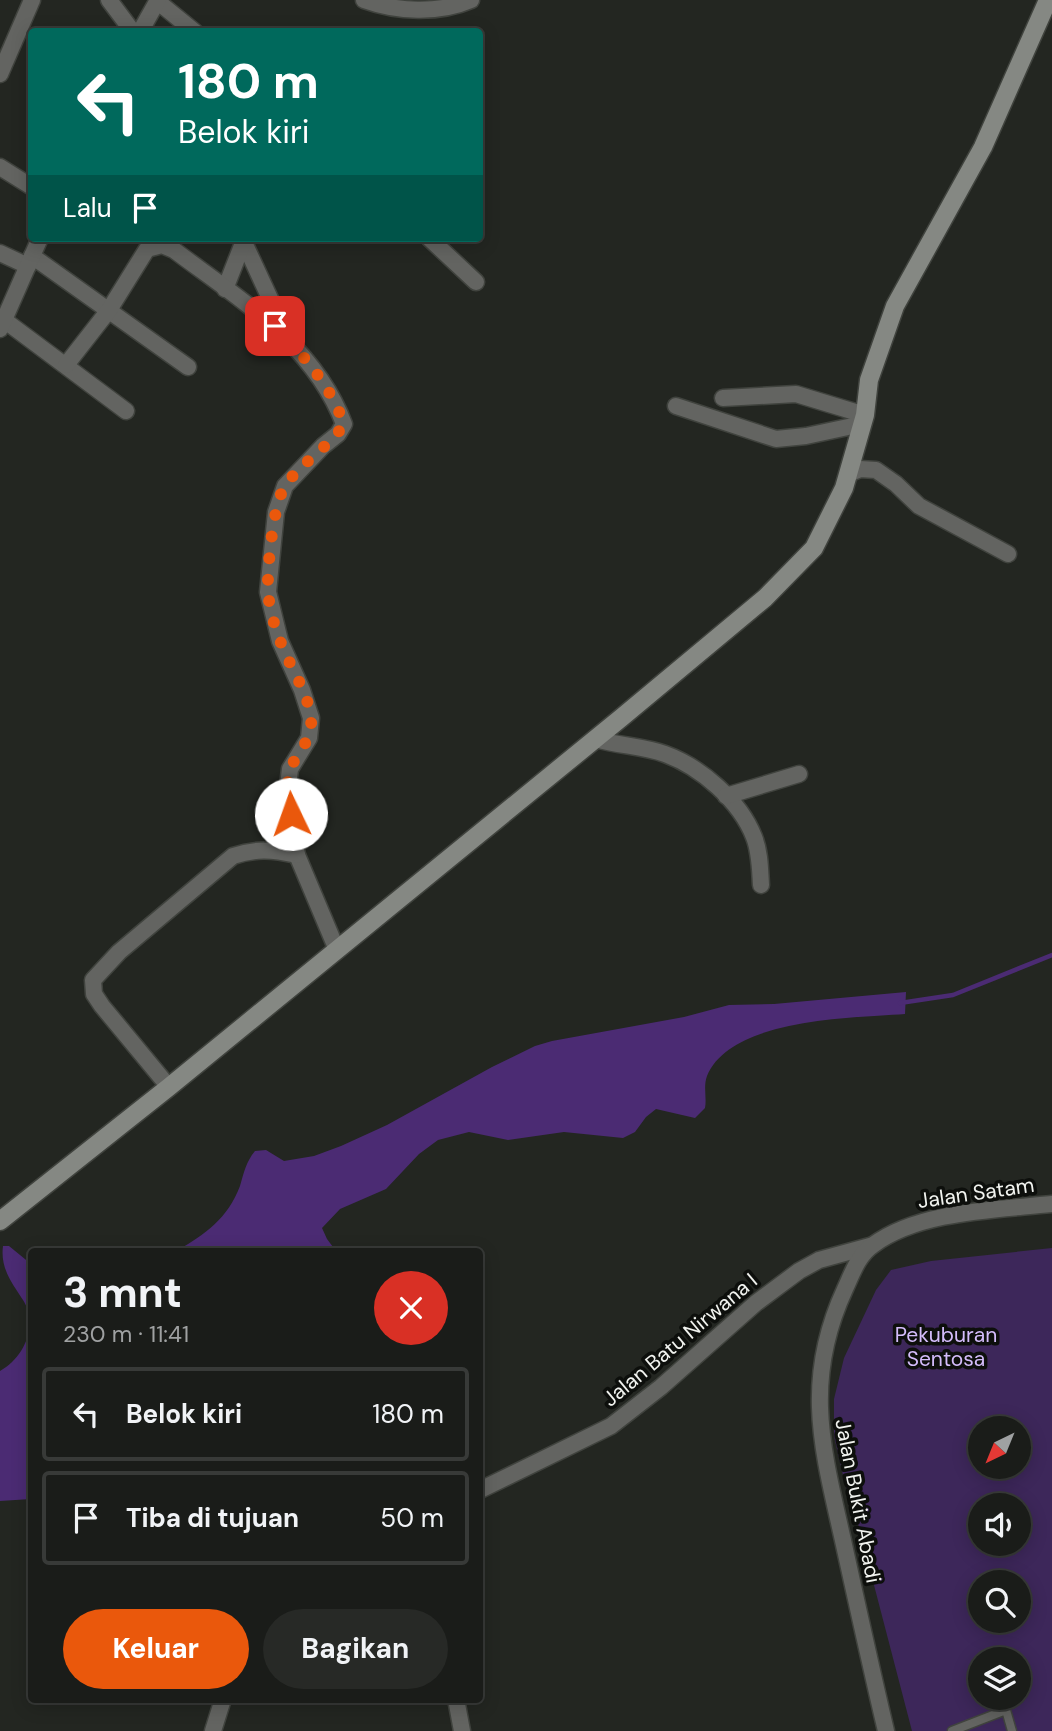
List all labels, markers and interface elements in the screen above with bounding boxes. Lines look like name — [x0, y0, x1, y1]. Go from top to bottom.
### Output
text: 180 m — [178, 49, 319, 113]
icon: left — [63, 56, 154, 147]
text: Belok kiri — [178, 111, 310, 153]
icon: arrive — [126, 189, 164, 227]
text: Lalu — [63, 191, 112, 225]
pin — [245, 296, 305, 356]
icon: arrive — [256, 307, 294, 345]
position arrow — [254, 777, 328, 851]
street label: Jalan Satam — [916, 1171, 1036, 1215]
text: 3 mnt — [63, 1265, 182, 1320]
street label: Jalan Batu Nirwana I — [597, 1267, 763, 1413]
button: close — [374, 1271, 448, 1345]
text: 230 m · 11:41 — [63, 1319, 189, 1349]
park label: Pekuburan Sentosa — [895, 1321, 997, 1373]
icon: left — [67, 1395, 105, 1433]
text: Belok kiri — [126, 1397, 242, 1431]
text: 180 m — [372, 1397, 444, 1431]
north arrow — [968, 1416, 1031, 1479]
map controls — [968, 1416, 1031, 1710]
street label: Jalan Bukit Abadi — [828, 1417, 888, 1585]
button: sound — [968, 1493, 1031, 1556]
icon: arrive — [67, 1499, 105, 1537]
text: Tiba di tujuan — [126, 1501, 299, 1535]
text: 50 m — [380, 1501, 444, 1535]
button: search — [968, 1570, 1031, 1633]
button: Keluar — [63, 1609, 249, 1689]
button: Bagikan — [263, 1609, 448, 1689]
button: layers — [968, 1647, 1031, 1710]

